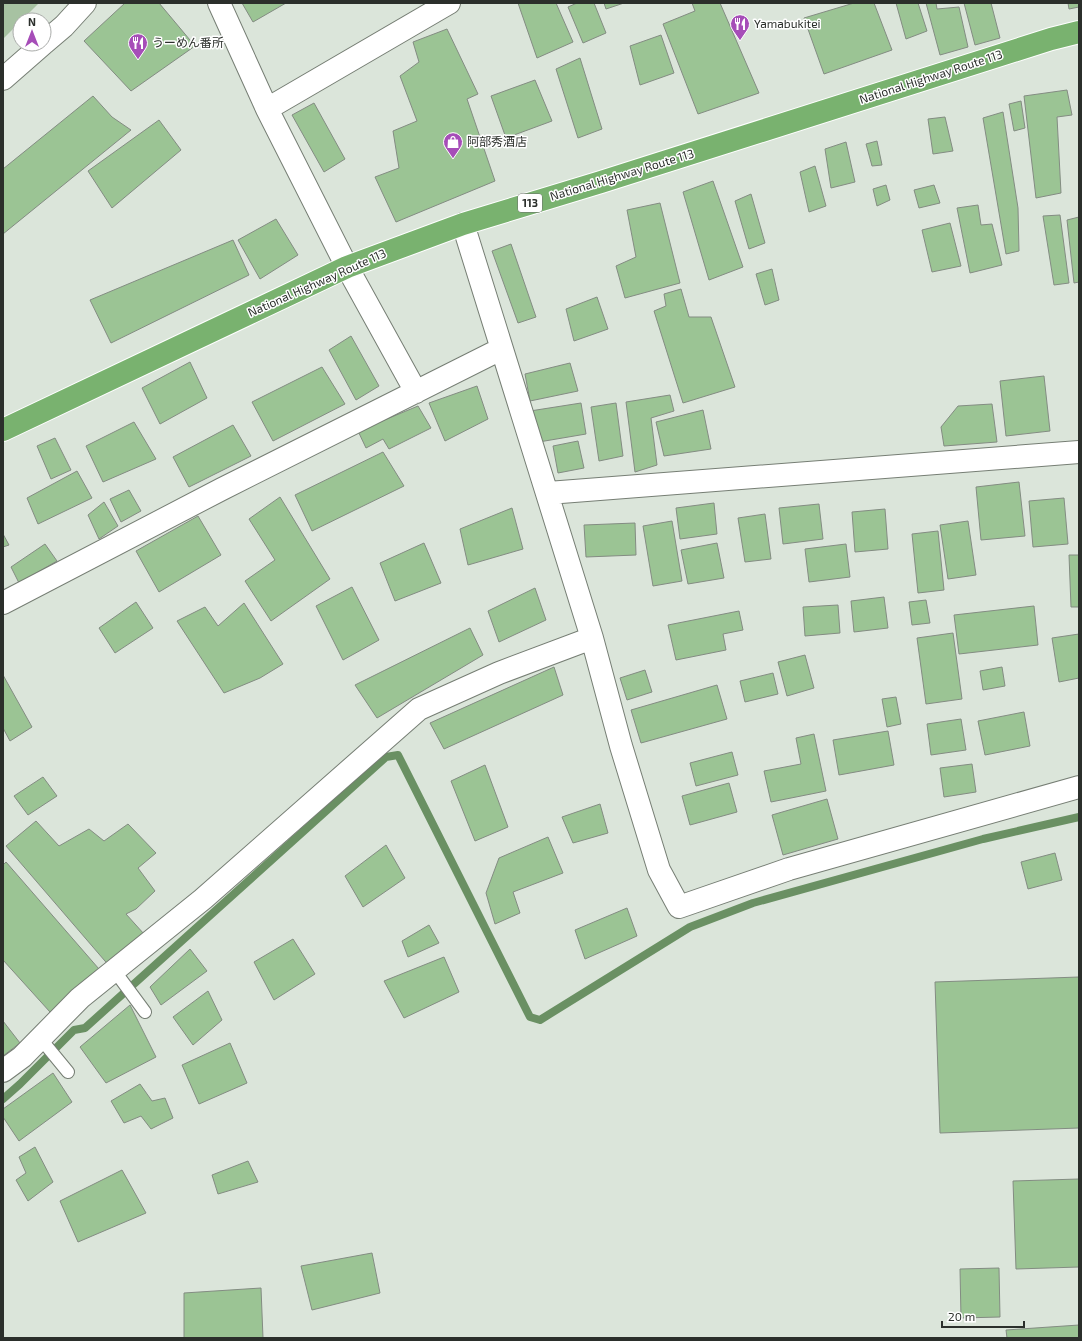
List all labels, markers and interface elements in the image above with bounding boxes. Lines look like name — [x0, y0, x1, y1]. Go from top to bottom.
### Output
north arrow — [12, 12, 52, 52]
restaurant icon: Yamabukitei — [729, 13, 751, 41]
text: N — [28, 15, 36, 28]
place label: Yamabukitei — [754, 16, 821, 30]
restaurant icon: うーめん番所 — [127, 32, 149, 60]
place label: うーめん番所 — [152, 35, 224, 49]
street label: National Highway Route 113 — [857, 46, 1004, 106]
shop icon: 阿部秀酒店 — [442, 131, 464, 159]
place label: 阿部秀酒店 — [467, 134, 527, 148]
street label: National Highway Route 113 — [548, 145, 695, 203]
road number: 113 — [518, 194, 542, 212]
street label: National Highway Route 113 — [245, 245, 388, 319]
scale bar — [942, 1303, 1024, 1329]
text: 20 m — [948, 1309, 975, 1323]

